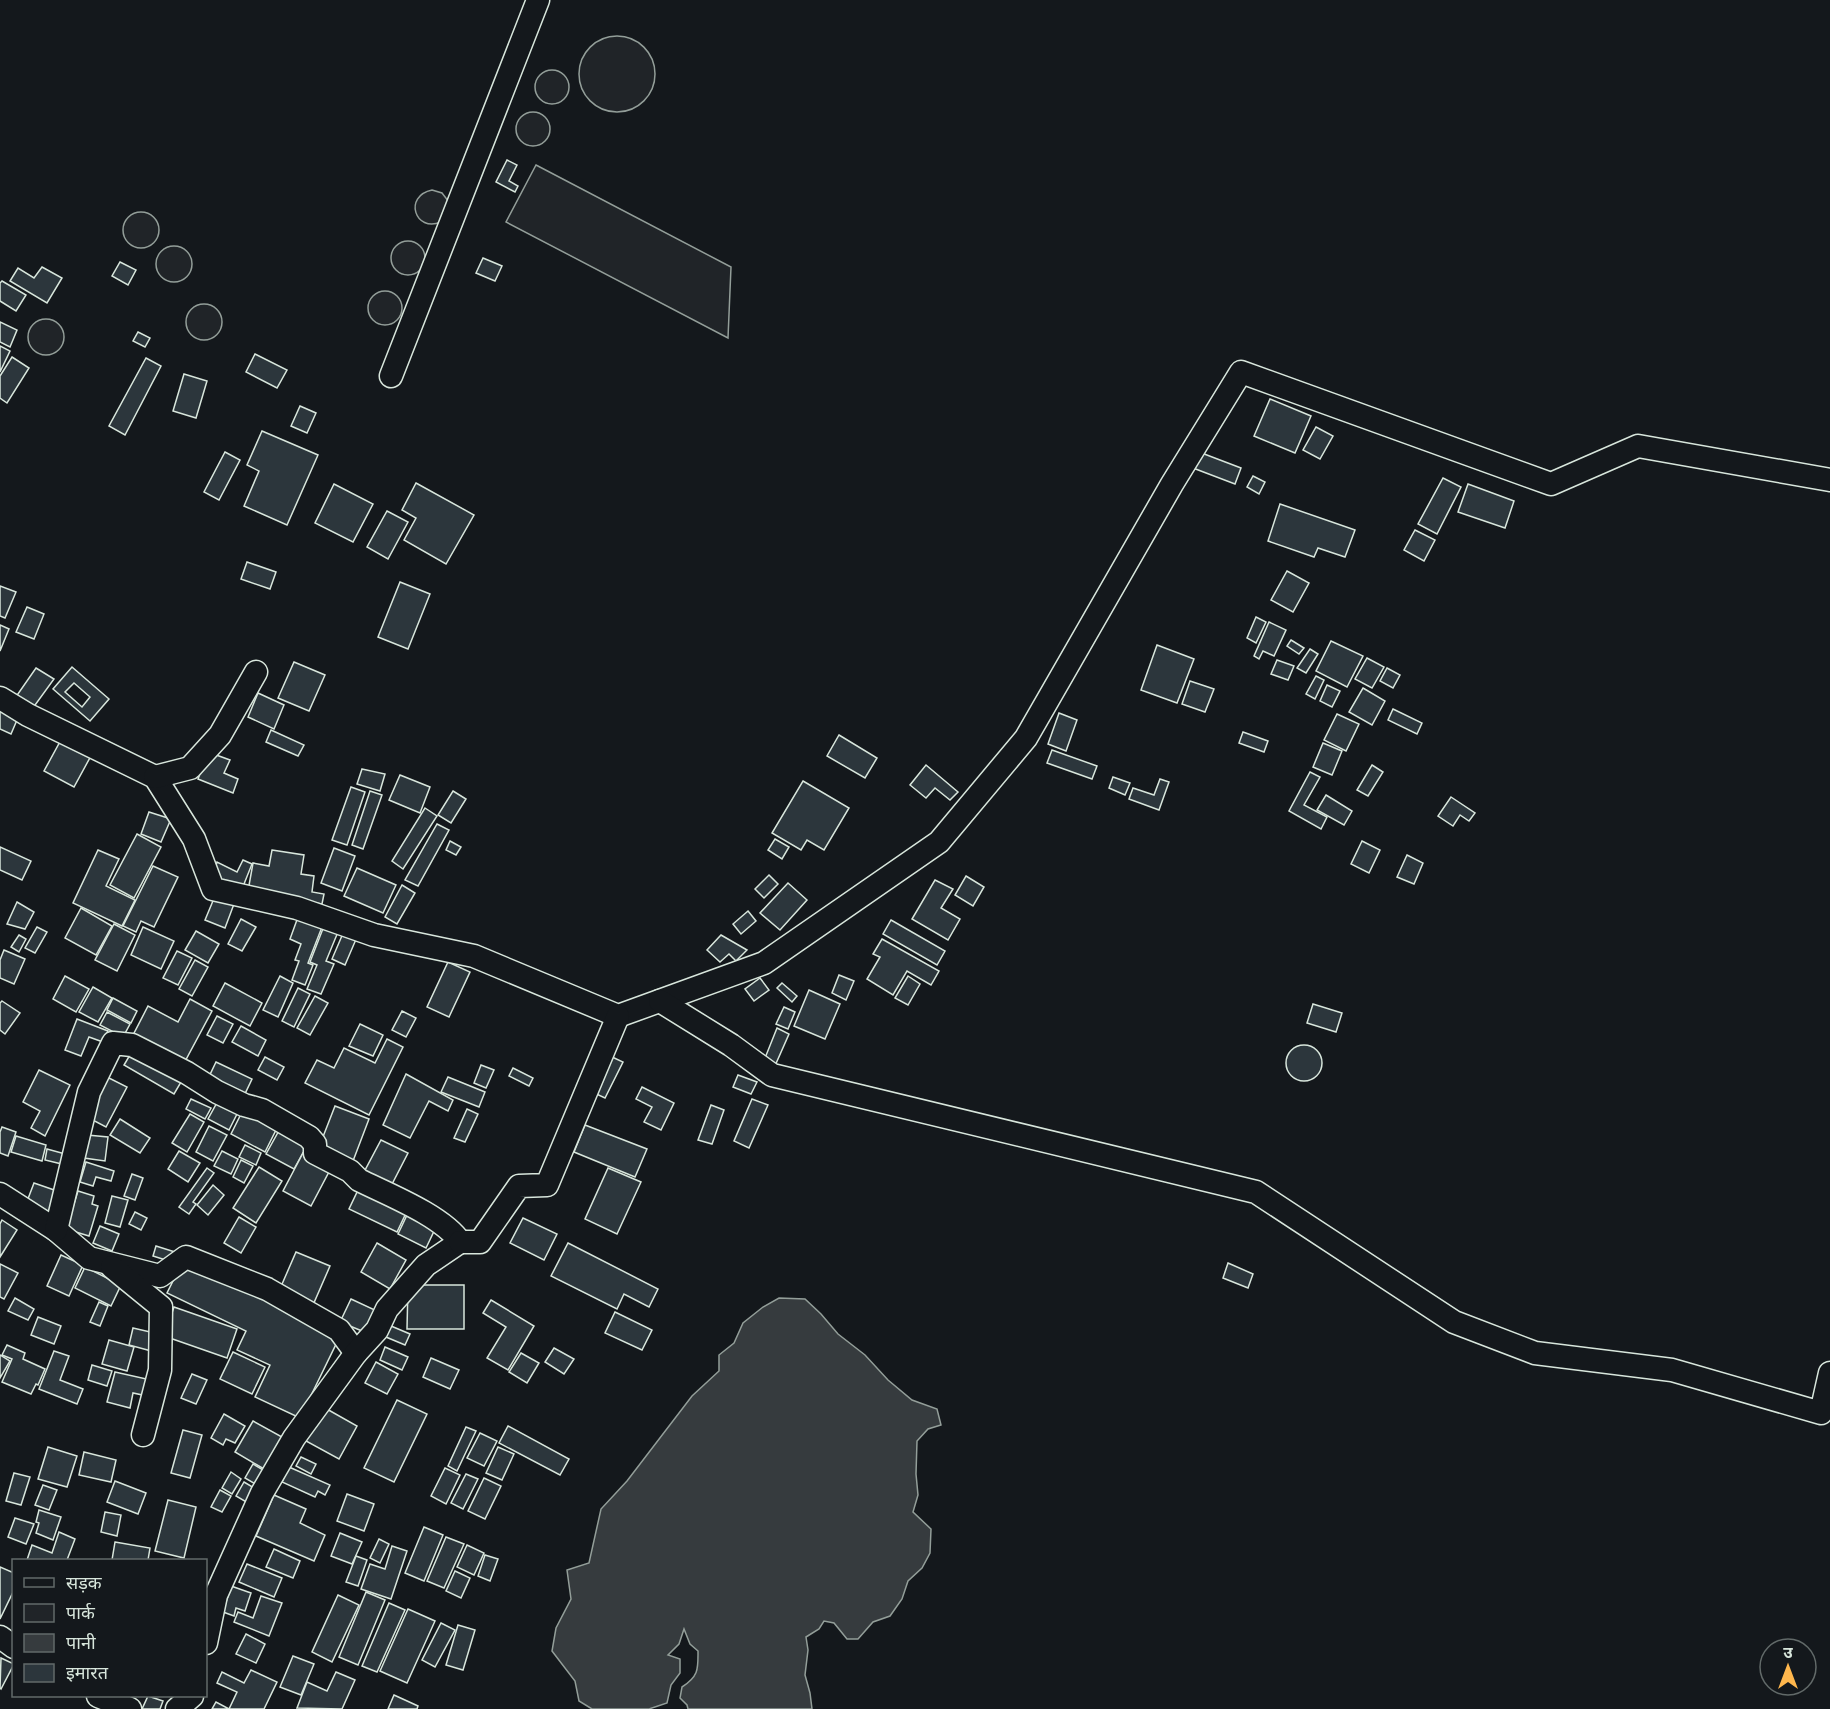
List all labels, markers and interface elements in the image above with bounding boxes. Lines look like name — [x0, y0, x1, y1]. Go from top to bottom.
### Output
legend — [12, 1559, 207, 1697]
text: सड़क — [66, 1571, 103, 1593]
text: पार्क — [66, 1601, 96, 1623]
text: पानी — [66, 1631, 96, 1653]
north arrow — [1758, 1637, 1818, 1697]
text: उ — [1783, 1642, 1793, 1661]
text: इमारत — [66, 1661, 109, 1683]

